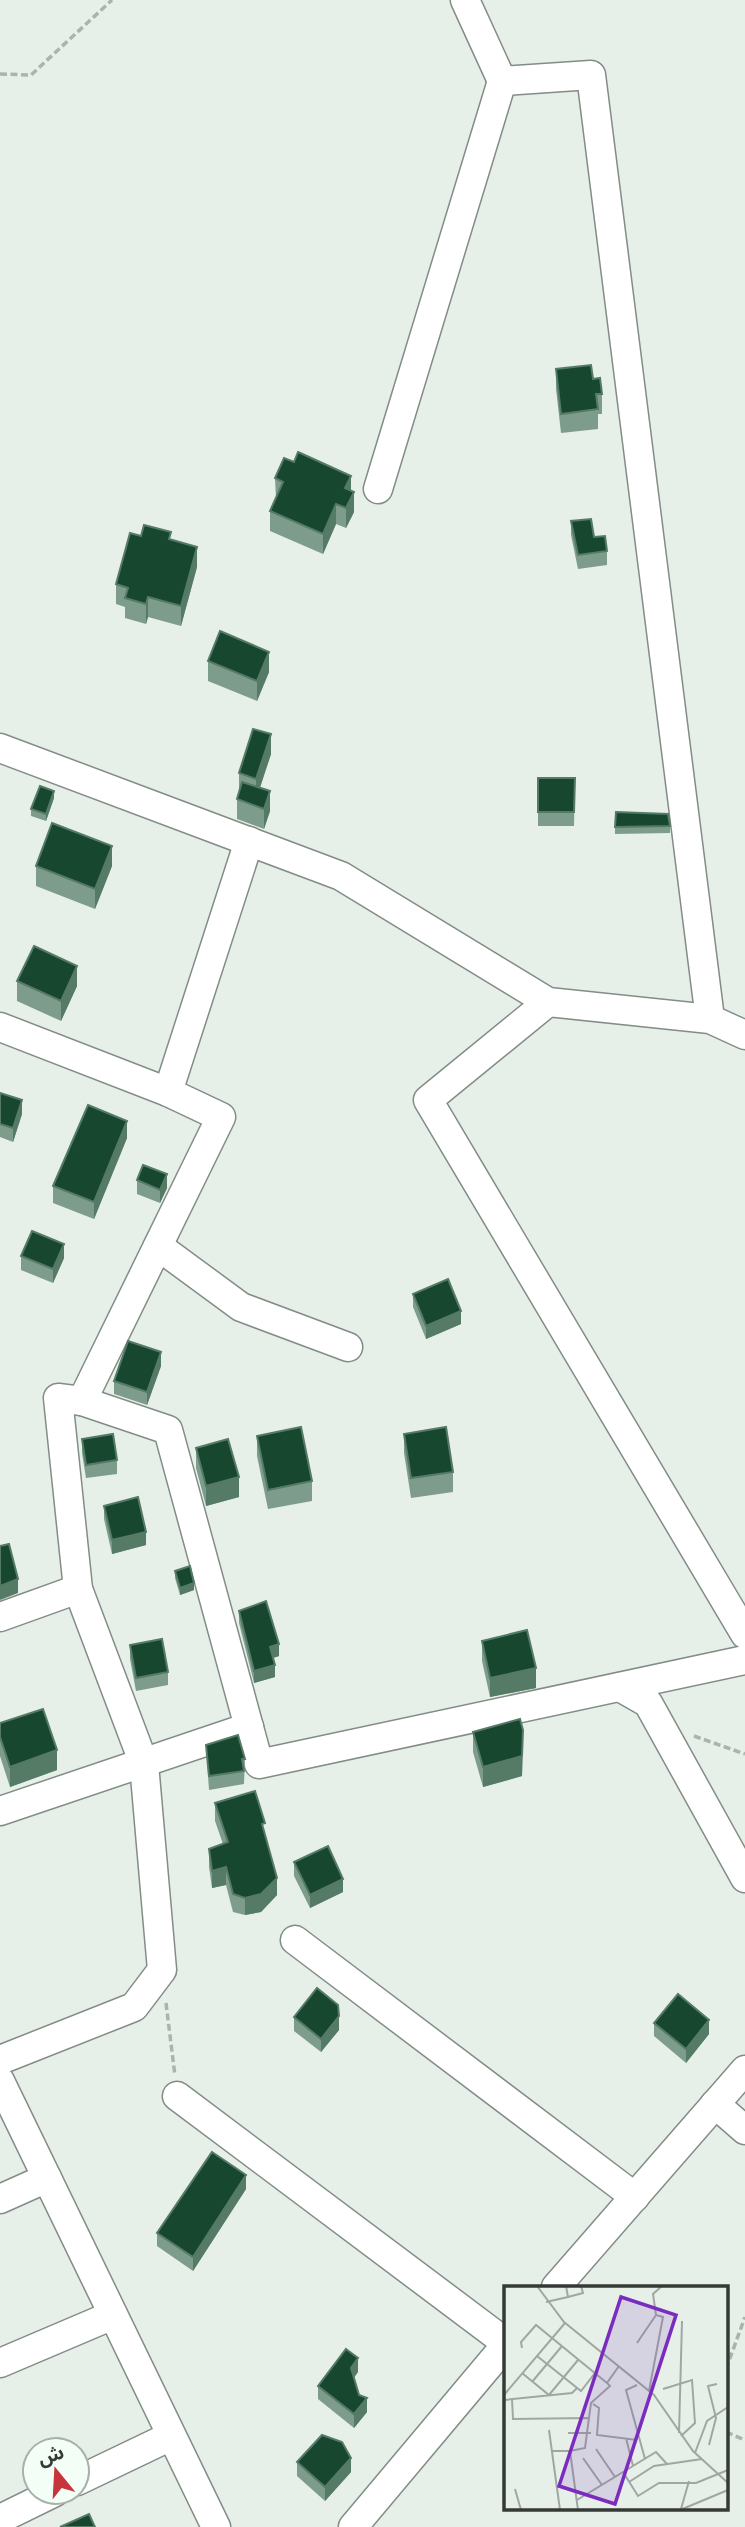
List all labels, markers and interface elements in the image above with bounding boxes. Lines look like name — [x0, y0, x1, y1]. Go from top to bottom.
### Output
inset map — [504, 2286, 728, 2510]
north arrow — [21, 2436, 91, 2506]
text: ش — [35, 2441, 67, 2469]

